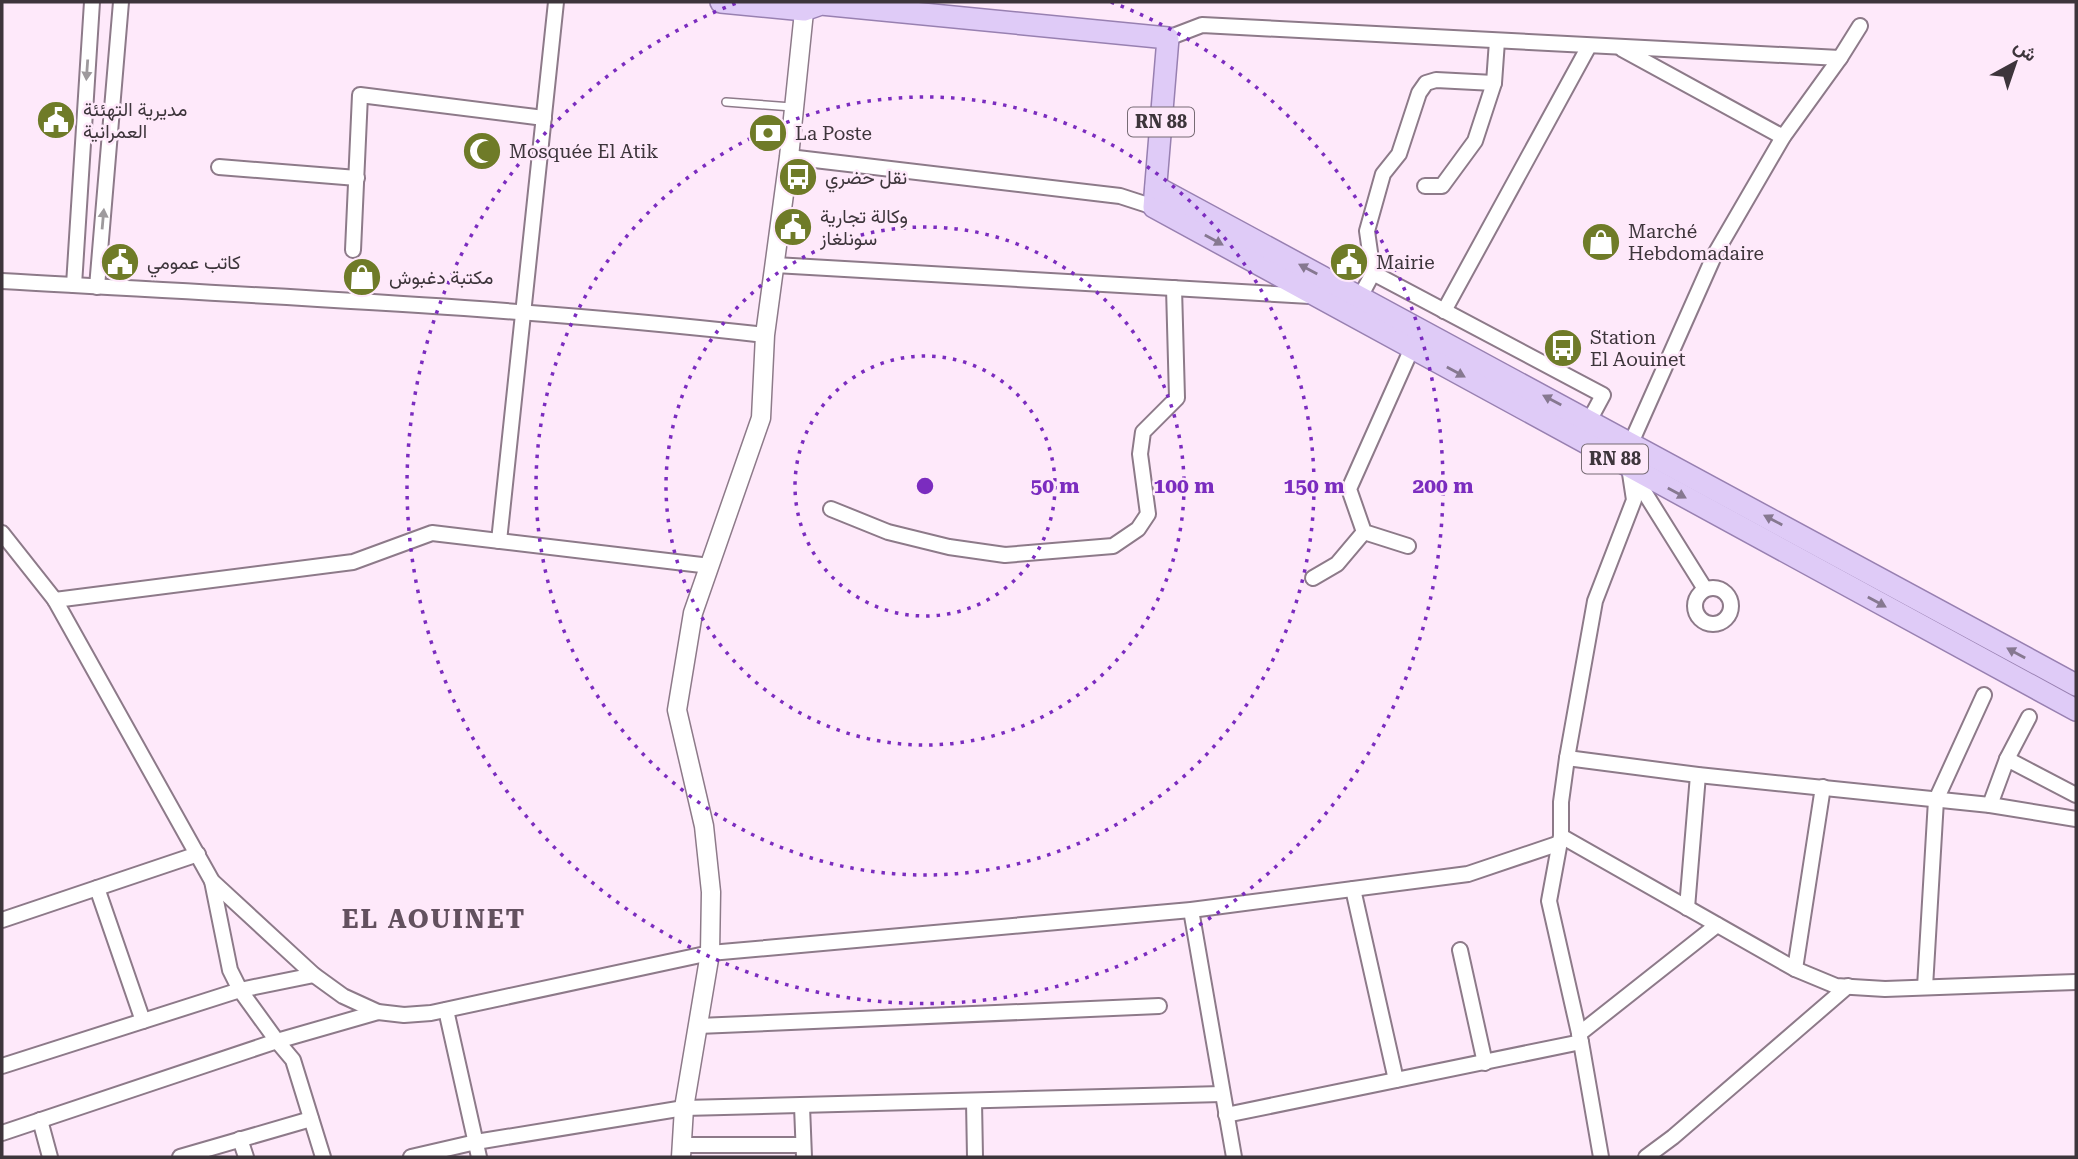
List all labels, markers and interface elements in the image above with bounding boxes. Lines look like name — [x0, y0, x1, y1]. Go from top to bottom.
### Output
north arrow — [1980, 28, 2050, 98]
text: ش — [2009, 34, 2042, 67]
one-way arrow — [82, 59, 93, 81]
place label: مديرية التهئئة العمرانية — [83, 98, 187, 143]
public building icon: مديرية التهئئة العمرانية — [35, 99, 77, 141]
road number: RN 88 — [1128, 107, 1194, 136]
bank icon: La Poste — [747, 112, 789, 154]
place label: La Poste — [795, 122, 872, 145]
mosque icon: Mosquée El Atik — [461, 130, 503, 172]
place label: Mosquée El Atik — [509, 140, 658, 163]
bus stop icon: نقل حضري — [777, 156, 819, 198]
place label: نقل حضري — [825, 166, 907, 193]
place label: وكالة تجارية سونلغاز — [819, 205, 908, 250]
public building icon: وكالة تجارية سونلغاز — [772, 206, 814, 248]
one-way arrow — [98, 208, 109, 230]
place label: Marché Hebdomadaire — [1628, 220, 1764, 265]
shop icon: Marché Hebdomadaire — [1580, 221, 1622, 263]
one-way arrow — [1204, 233, 1224, 245]
public building icon: كاتب عمومي — [99, 241, 141, 283]
public building icon: Mairie — [1328, 241, 1370, 283]
place label: كاتب عمومي — [147, 251, 241, 278]
place label: Mairie — [1376, 251, 1435, 274]
shop icon: مكتبة دغبوش — [341, 256, 383, 298]
one-way arrow — [1299, 263, 1318, 275]
place label: مكتبة دغبوش — [389, 266, 493, 289]
place label: Station El Aouinet — [1590, 326, 1686, 371]
bus stop icon: Station El Aouinet — [1542, 327, 1584, 369]
one-way arrow — [1446, 366, 1466, 378]
one-way arrow — [1542, 395, 1562, 406]
road number: RN 88 — [1582, 444, 1648, 474]
centre of rings — [913, 474, 937, 498]
text: 50 m — [1030, 474, 1080, 498]
text: 100 m — [1154, 474, 1214, 498]
text: 150 m — [1284, 474, 1344, 498]
text: 200 m — [1413, 474, 1473, 498]
one-way arrow — [1668, 487, 1687, 499]
one-way arrow — [1763, 515, 1783, 527]
one-way arrow — [1868, 595, 1888, 607]
one-way arrow — [2006, 647, 2026, 659]
district label: EL AOUINET — [342, 904, 526, 934]

